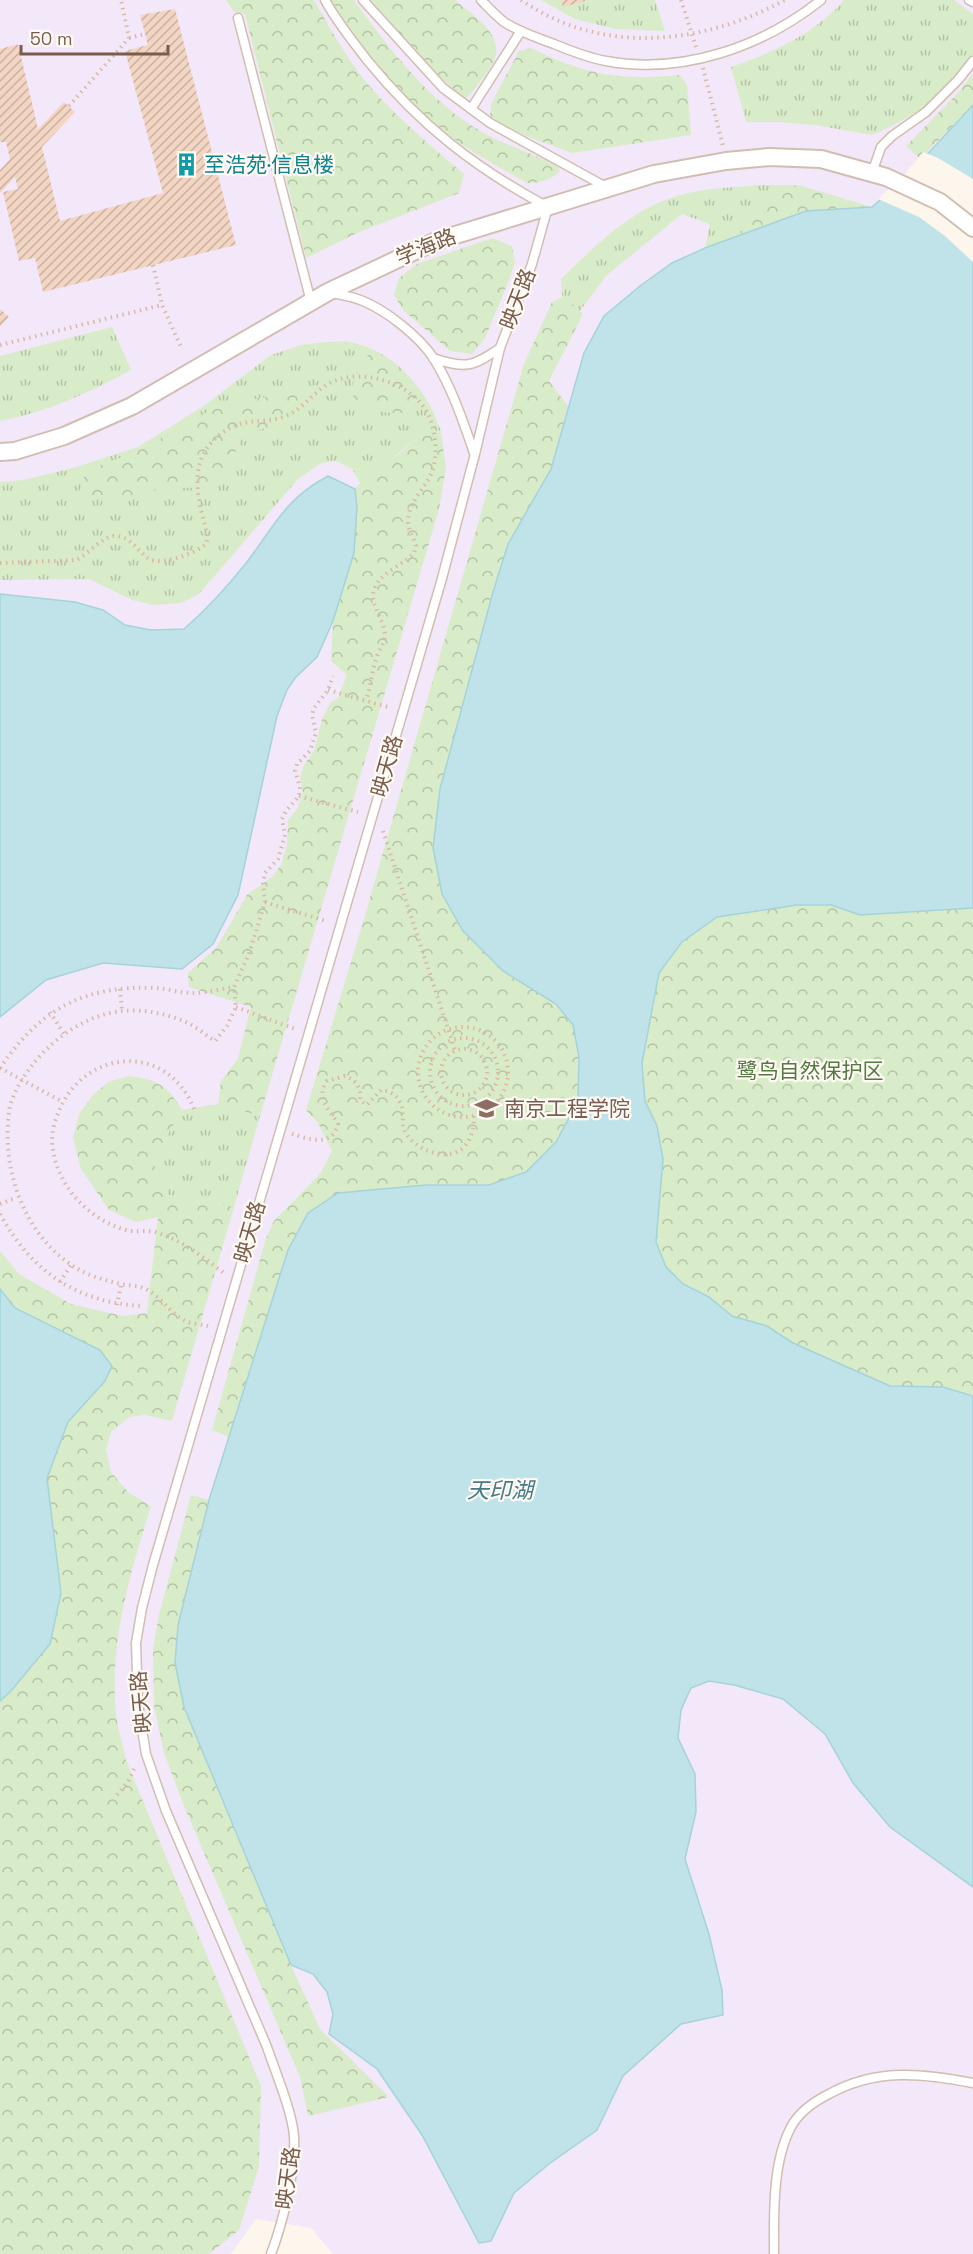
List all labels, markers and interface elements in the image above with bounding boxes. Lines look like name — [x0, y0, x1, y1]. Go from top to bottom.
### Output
scale bar — [21, 18, 168, 56]
text: 50 m — [30, 27, 72, 50]
place label: 至浩苑·信息楼 — [204, 151, 334, 178]
building icon: 至浩苑·信息楼 — [173, 152, 199, 178]
street label: 学海路 — [392, 222, 460, 271]
street label: 映天路 — [494, 265, 541, 333]
street label: 映天路 — [365, 732, 408, 800]
park label: 鹭鸟自然保护区 — [737, 1057, 884, 1084]
place label: 南京工程学院 — [504, 1095, 630, 1122]
school or university icon: 南京工程学院 — [473, 1096, 499, 1122]
street label: 映天路 — [228, 1198, 271, 1266]
water label: 天印湖 — [467, 1476, 536, 1504]
street label: 映天路 — [124, 1669, 157, 1735]
street label: 映天路 — [270, 2145, 305, 2211]

